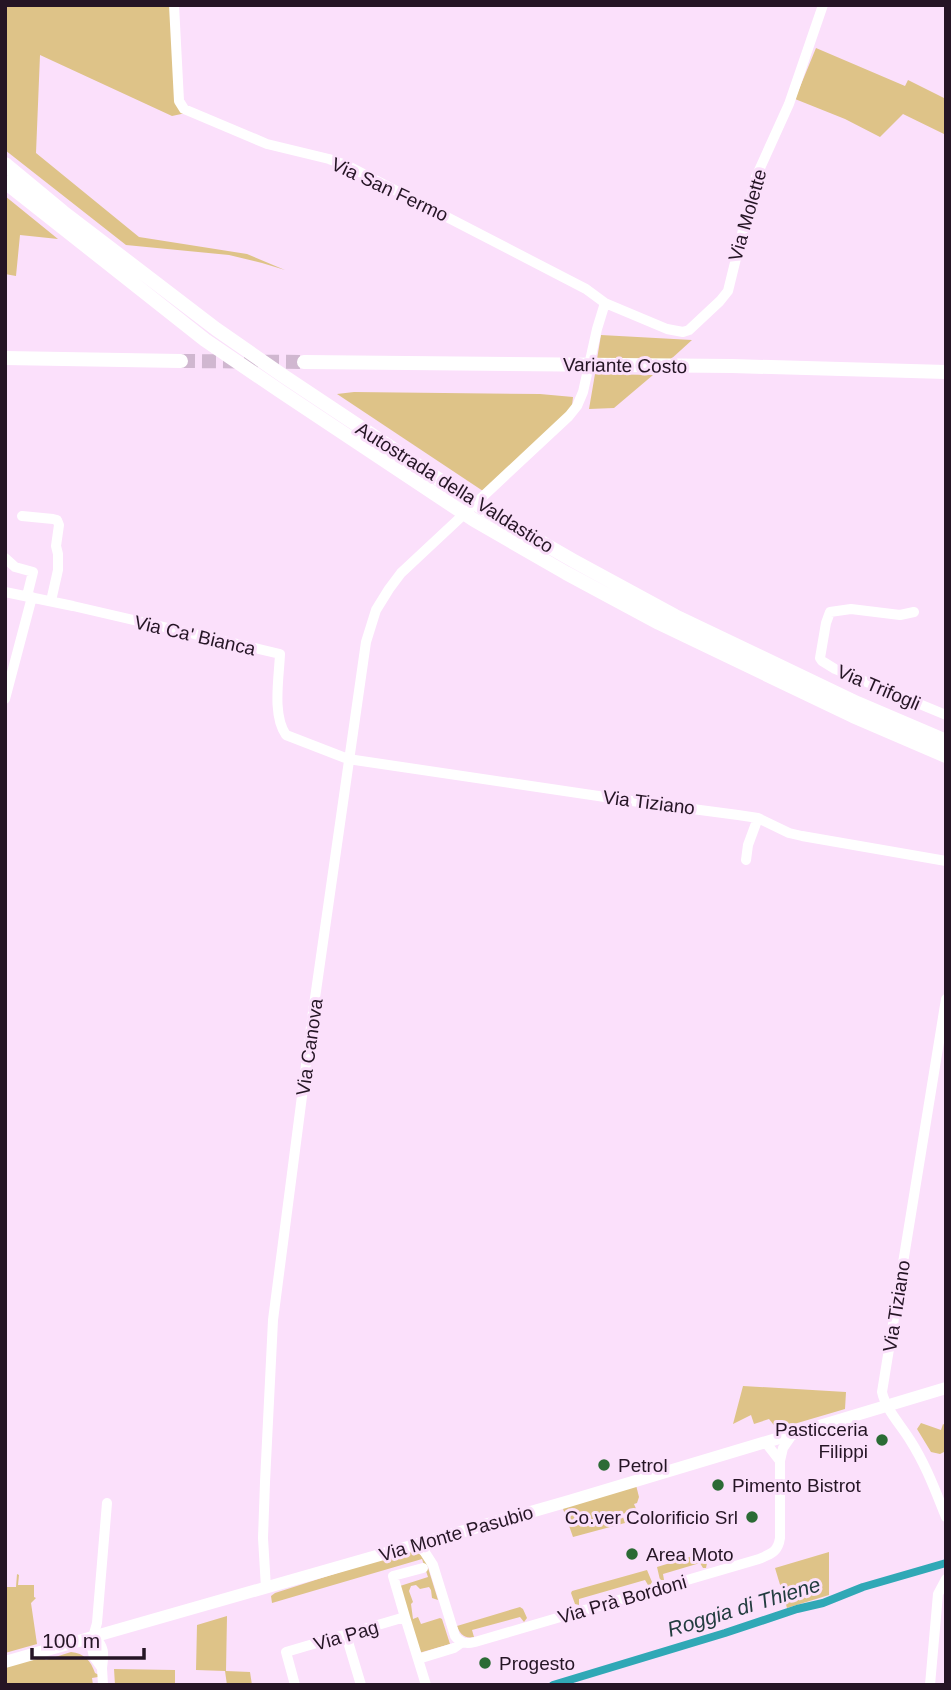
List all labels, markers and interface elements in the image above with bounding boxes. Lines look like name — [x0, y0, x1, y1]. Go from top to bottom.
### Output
street label: Via San Fermo — [328, 153, 452, 226]
street label: Via Molette — [724, 167, 771, 264]
street label: Variante Costo — [563, 354, 687, 377]
street label: Autostrada della Valdastico — [352, 418, 557, 557]
street label: Via Ca' Bianca — [132, 611, 258, 660]
street label: Via Trifogli — [834, 661, 924, 714]
street label: Via Tiziano — [602, 786, 696, 819]
street label: Via Canova — [292, 997, 327, 1097]
street label: Via Tiziano — [879, 1259, 914, 1353]
place label: Pasticceria Filippi — [775, 1419, 868, 1462]
marker: Pasticceria Filippi — [874, 1432, 890, 1448]
place label: Petrol — [618, 1455, 668, 1476]
marker: Petrol — [596, 1457, 612, 1473]
place label: Pimento Bistrot — [732, 1475, 862, 1496]
marker: Pimento Bistrot — [710, 1477, 726, 1493]
street label: Via Monte Pasubio — [377, 1501, 536, 1566]
place label: Co.ver Colorificio Srl — [565, 1507, 738, 1528]
marker: Co.ver Colorificio Srl — [744, 1509, 760, 1525]
place label: Area Moto — [646, 1544, 734, 1565]
marker: Area Moto — [624, 1546, 640, 1562]
street label: Via Prà Bordoni — [555, 1571, 689, 1628]
water label: Roggia di Thiene — [665, 1572, 823, 1641]
scale bar — [32, 1616, 144, 1660]
street label: Via Pag — [311, 1616, 381, 1655]
text: 100 m — [42, 1629, 100, 1652]
place label: Progesto — [499, 1653, 575, 1674]
marker: Progesto — [477, 1655, 493, 1671]

